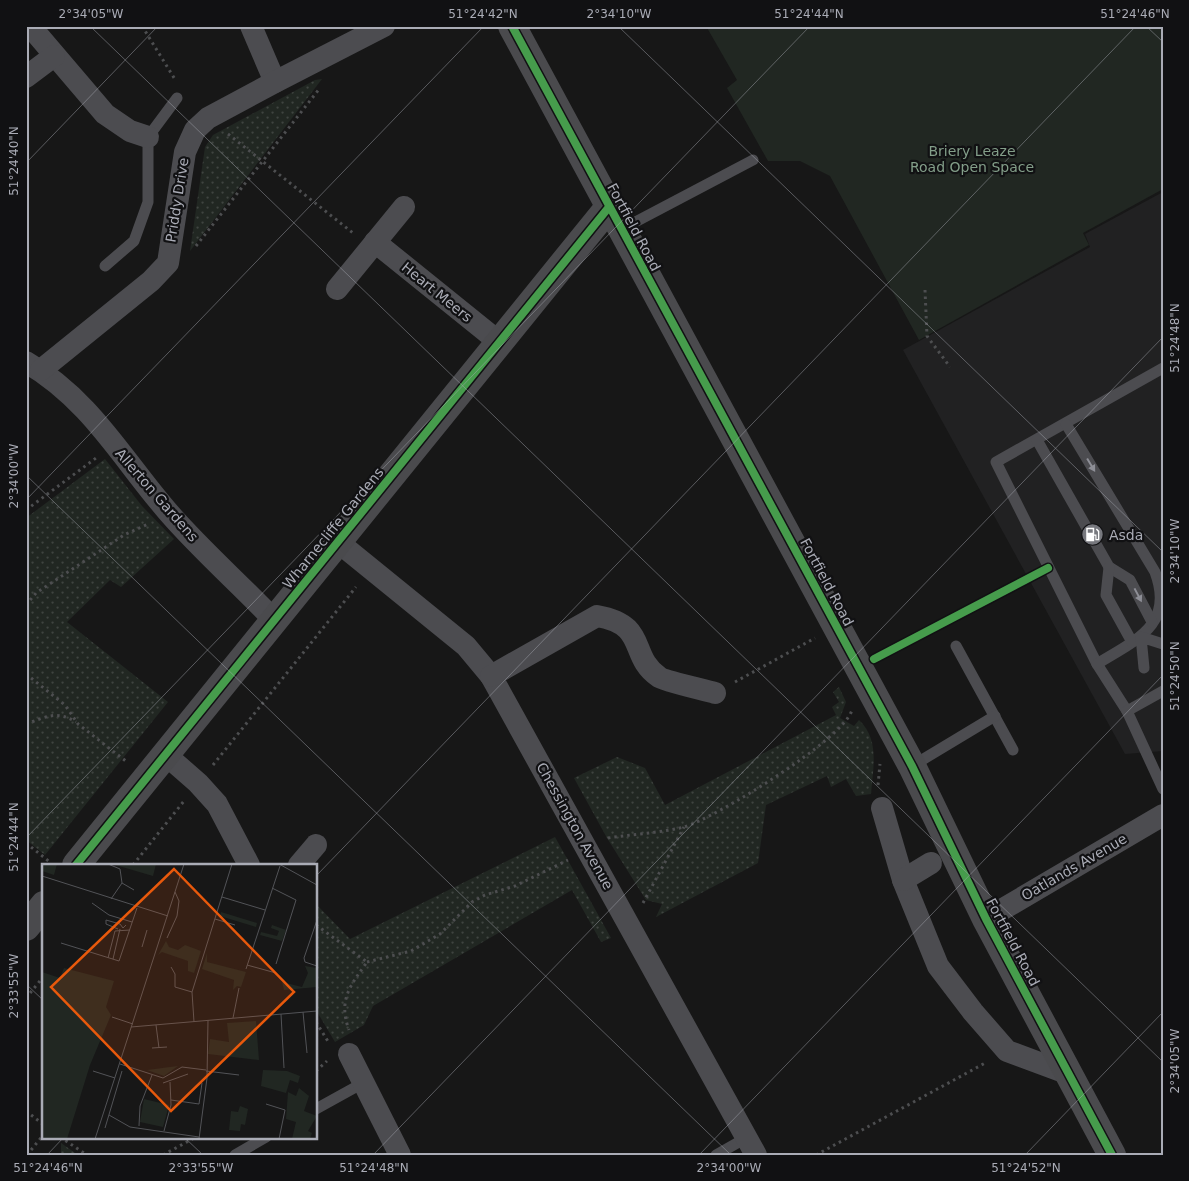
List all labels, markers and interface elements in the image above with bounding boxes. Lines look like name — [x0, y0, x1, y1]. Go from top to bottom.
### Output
text: 2°34'05"W — [59, 7, 124, 21]
text: 51°24'42"N — [448, 7, 518, 21]
text: 2°34'10"W — [587, 7, 652, 21]
text: 51°24'44"N — [774, 7, 844, 21]
text: 51°24'46"N — [1100, 7, 1170, 21]
text: 51°24'40"N — [7, 126, 21, 196]
park label: Briery Leaze Road Open Space — [910, 143, 1034, 175]
street label: Priddy Drive — [162, 156, 192, 244]
street label: Fortfield Road — [604, 180, 664, 274]
street label: Heart Meers — [399, 259, 475, 325]
text: 51°24'48"N — [1168, 303, 1182, 373]
text: 2°34'00"W — [7, 443, 21, 508]
street label: Allerton Gardens — [112, 445, 202, 545]
one-way arrow — [1086, 459, 1095, 472]
street label: Wharnecliffe Gardens — [279, 464, 387, 592]
text: 2°34'10"W — [1168, 518, 1182, 583]
fuel station icon: Asda — [1081, 523, 1105, 547]
place label: Asda — [1109, 527, 1143, 543]
street label: Fortfield Road — [797, 535, 857, 629]
one-way arrow — [1134, 588, 1142, 602]
text: 51°24'50"N — [1168, 641, 1182, 711]
street label: Chessington Avenue — [533, 760, 617, 892]
text: 51°24'44"N — [7, 802, 21, 872]
street label: Oatlands Avenue — [1018, 830, 1130, 904]
inset map — [42, 864, 318, 1138]
street label: Fortfield Road — [983, 895, 1043, 989]
text: 2°33'55"W — [7, 953, 21, 1018]
text: 2°34'05"W — [1168, 1028, 1182, 1093]
text: 51°24'46"N — [13, 1161, 83, 1175]
text: 2°33'55"W — [169, 1161, 234, 1175]
text: 51°24'48"N — [339, 1161, 409, 1175]
text: 2°34'00"W — [697, 1161, 762, 1175]
text: 51°24'52"N — [991, 1161, 1061, 1175]

